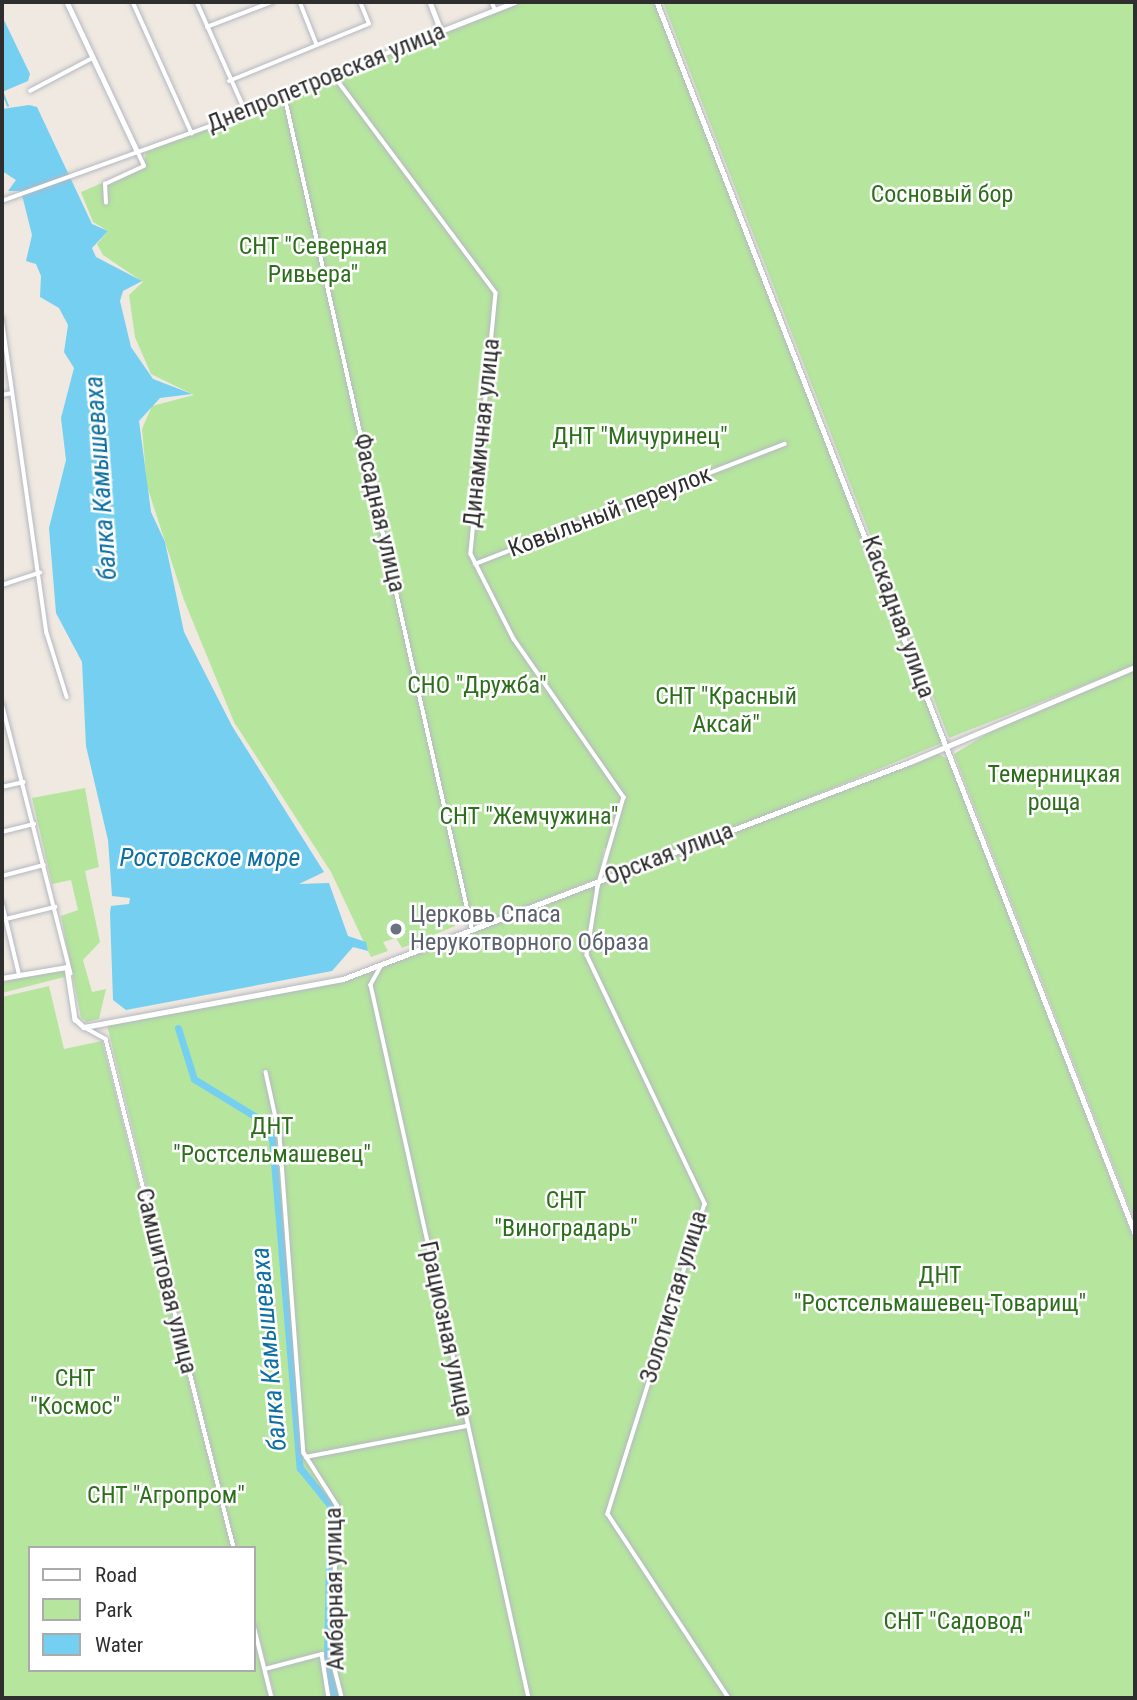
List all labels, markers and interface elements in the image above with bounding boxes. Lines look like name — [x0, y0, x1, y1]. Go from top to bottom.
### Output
street label: Днепропетровская улица — [203, 17, 449, 139]
park label: Сосновый бор — [871, 181, 1013, 209]
park label: СНТ "Северная Ривьера" — [238, 233, 388, 289]
street label: Динамичная улица — [458, 337, 506, 529]
water label: балка Камышеваха — [78, 375, 124, 581]
park label: ДНТ "Мичуринец" — [552, 423, 728, 451]
street label: Фасадная улица — [347, 431, 411, 595]
street label: Ковыльный переулок — [504, 460, 716, 564]
street label: Каскадная улица — [855, 532, 941, 702]
park label: СНО "Дружба" — [407, 672, 547, 700]
park label: СНТ "Красный Аксай" — [655, 683, 797, 739]
park label: Темерницкая роща — [988, 761, 1120, 817]
park label: СНТ "Жемчужина" — [439, 803, 619, 831]
street label: Орская улица — [601, 816, 737, 892]
water label: Ростовское море — [120, 842, 300, 874]
place label: Церковь Спаса Нерукотворного Образа — [410, 901, 649, 957]
marker: Церковь Спаса Нерукотворного Образа — [388, 921, 404, 937]
park label: ДНТ "Ростсельмашевец" — [173, 1113, 371, 1169]
street label: Самшитовая улица — [129, 1185, 203, 1377]
park label: СНТ "Виноградарь" — [494, 1187, 638, 1243]
street label: Золотистая улица — [634, 1207, 714, 1387]
street label: Грациозная улица — [413, 1238, 479, 1420]
water label: балка Камышеваха — [245, 1246, 293, 1452]
park label: ДНТ "Ростсельмашевец-Товарищ" — [794, 1262, 1086, 1318]
park label: СНТ "Космос" — [30, 1365, 120, 1421]
park label: СНТ "Агропром" — [87, 1482, 245, 1510]
street label: Амбарная улица — [319, 1507, 351, 1671]
legend — [28, 1546, 256, 1672]
text: Road — [95, 1563, 137, 1587]
text: Park — [95, 1598, 132, 1622]
park label: СНТ "Садовод" — [883, 1608, 1031, 1636]
text: Water — [95, 1633, 143, 1657]

